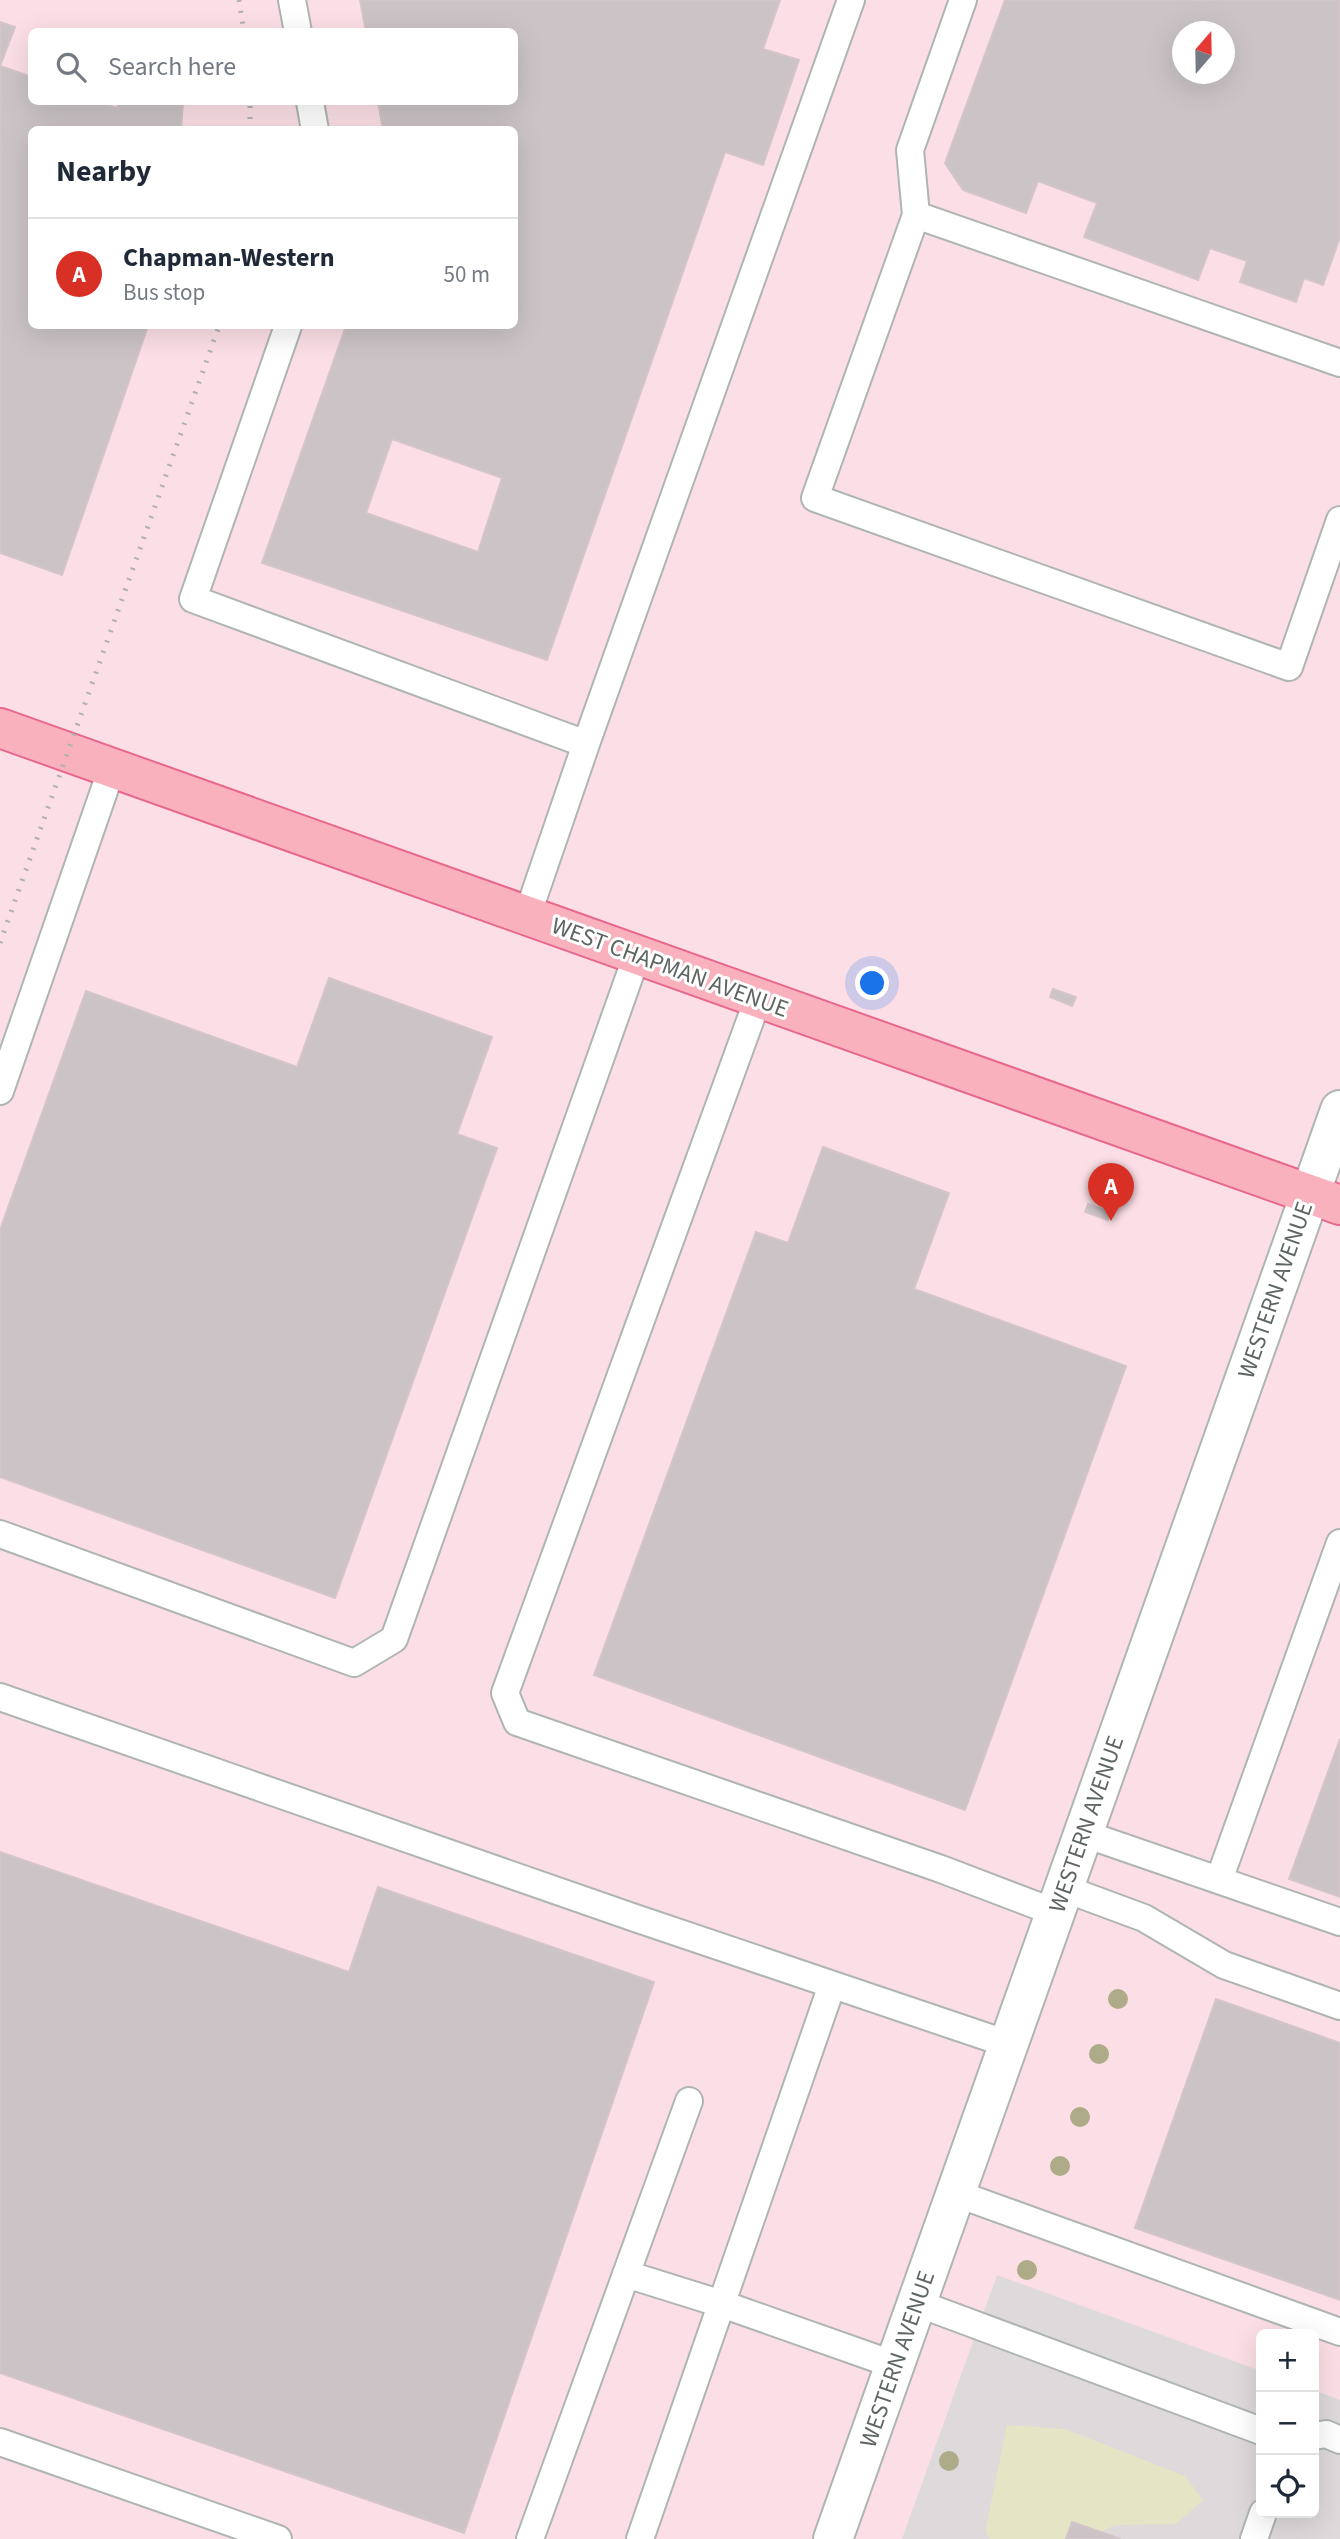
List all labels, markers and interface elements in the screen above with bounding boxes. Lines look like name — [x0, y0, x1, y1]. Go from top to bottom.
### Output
north arrow — [1172, 21, 1235, 84]
search box — [28, 28, 518, 105]
icon: search — [52, 48, 90, 86]
text: Search here — [108, 48, 236, 85]
text: Nearby — [56, 150, 151, 193]
text: Chapman-Western — [123, 239, 335, 276]
text: A — [72, 258, 86, 291]
text: 50 m — [443, 258, 490, 291]
text: Bus stop — [123, 276, 205, 309]
street label: WEST CHAPMAN AVENUE — [547, 908, 793, 1027]
your location — [855, 966, 889, 1000]
pin: A — [1088, 1163, 1134, 1221]
street label: WESTERN AVENUE — [1229, 1197, 1322, 1383]
street label: WESTERN AVENUE — [1040, 1731, 1133, 1917]
street label: WESTERN AVENUE — [851, 2266, 944, 2452]
map controls — [1256, 2329, 1319, 2518]
button: + — [1256, 2329, 1319, 2392]
button: − — [1256, 2392, 1319, 2455]
button: locate — [1256, 2455, 1319, 2518]

